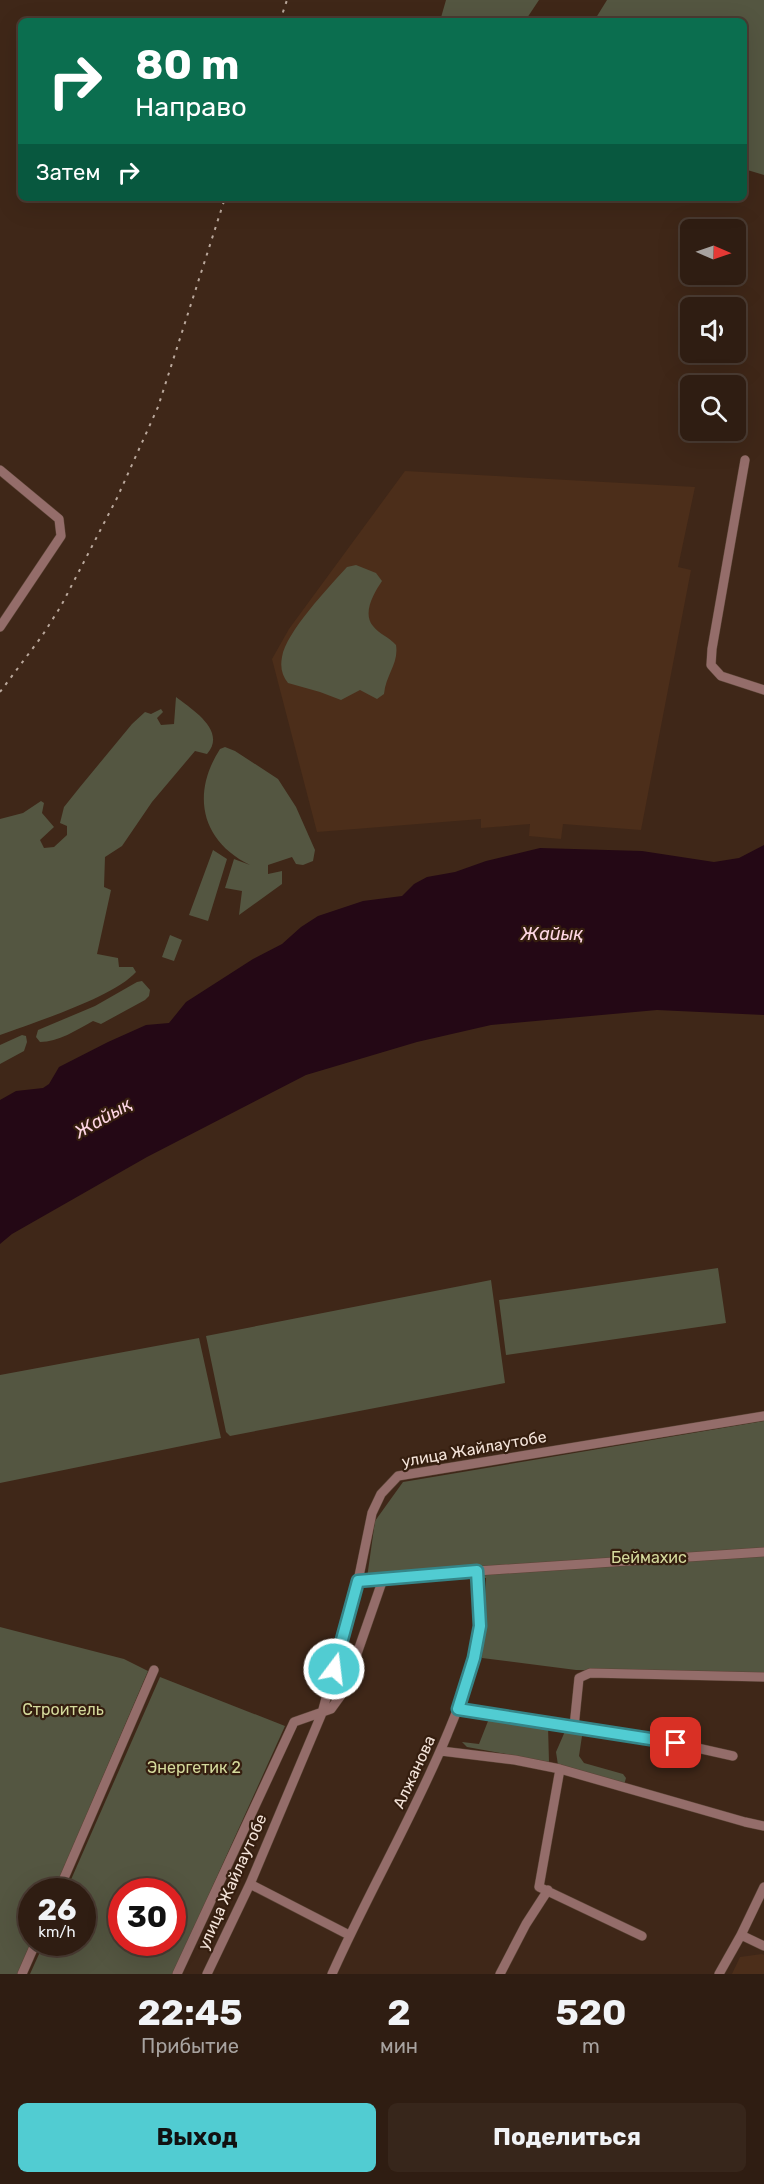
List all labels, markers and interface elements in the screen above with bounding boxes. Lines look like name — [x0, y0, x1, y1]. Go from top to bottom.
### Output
text: 80 m — [135, 40, 239, 90]
icon: right — [36, 42, 114, 120]
text: Направо — [135, 91, 247, 123]
icon: right — [112, 156, 145, 189]
text: Затем — [36, 159, 100, 186]
north arrow — [680, 219, 746, 285]
map controls — [680, 219, 746, 441]
button: sound — [680, 297, 746, 363]
button: search — [680, 375, 746, 441]
water label: Жайық — [520, 923, 584, 945]
water label: Жайық — [70, 1093, 136, 1143]
street label: улица Жайлаутобе — [400, 1427, 548, 1471]
park label: Беймахис — [611, 1548, 687, 1567]
position arrow — [302, 1637, 366, 1701]
park label: Строитель — [22, 1700, 104, 1719]
pin — [650, 1717, 701, 1768]
icon: arrive — [659, 1726, 692, 1759]
street label: Алжанова — [389, 1732, 439, 1812]
park label: Энергетик 2 — [147, 1758, 241, 1777]
street label: улица Жайлаутобе — [193, 1811, 271, 1953]
speed limit sign: 30 — [108, 1878, 186, 1956]
text: 26 — [37, 1892, 77, 1928]
text: km/h — [38, 1923, 76, 1941]
text: 22:45 — [137, 1991, 243, 2034]
text: 2 — [387, 1991, 411, 2034]
text: 520 — [555, 1991, 627, 2034]
text: Прибытие — [141, 2034, 239, 2058]
text: мин — [380, 2034, 418, 2058]
text: m — [582, 2034, 600, 2058]
button: Выход — [18, 2103, 376, 2172]
button: Поделиться — [388, 2103, 746, 2172]

